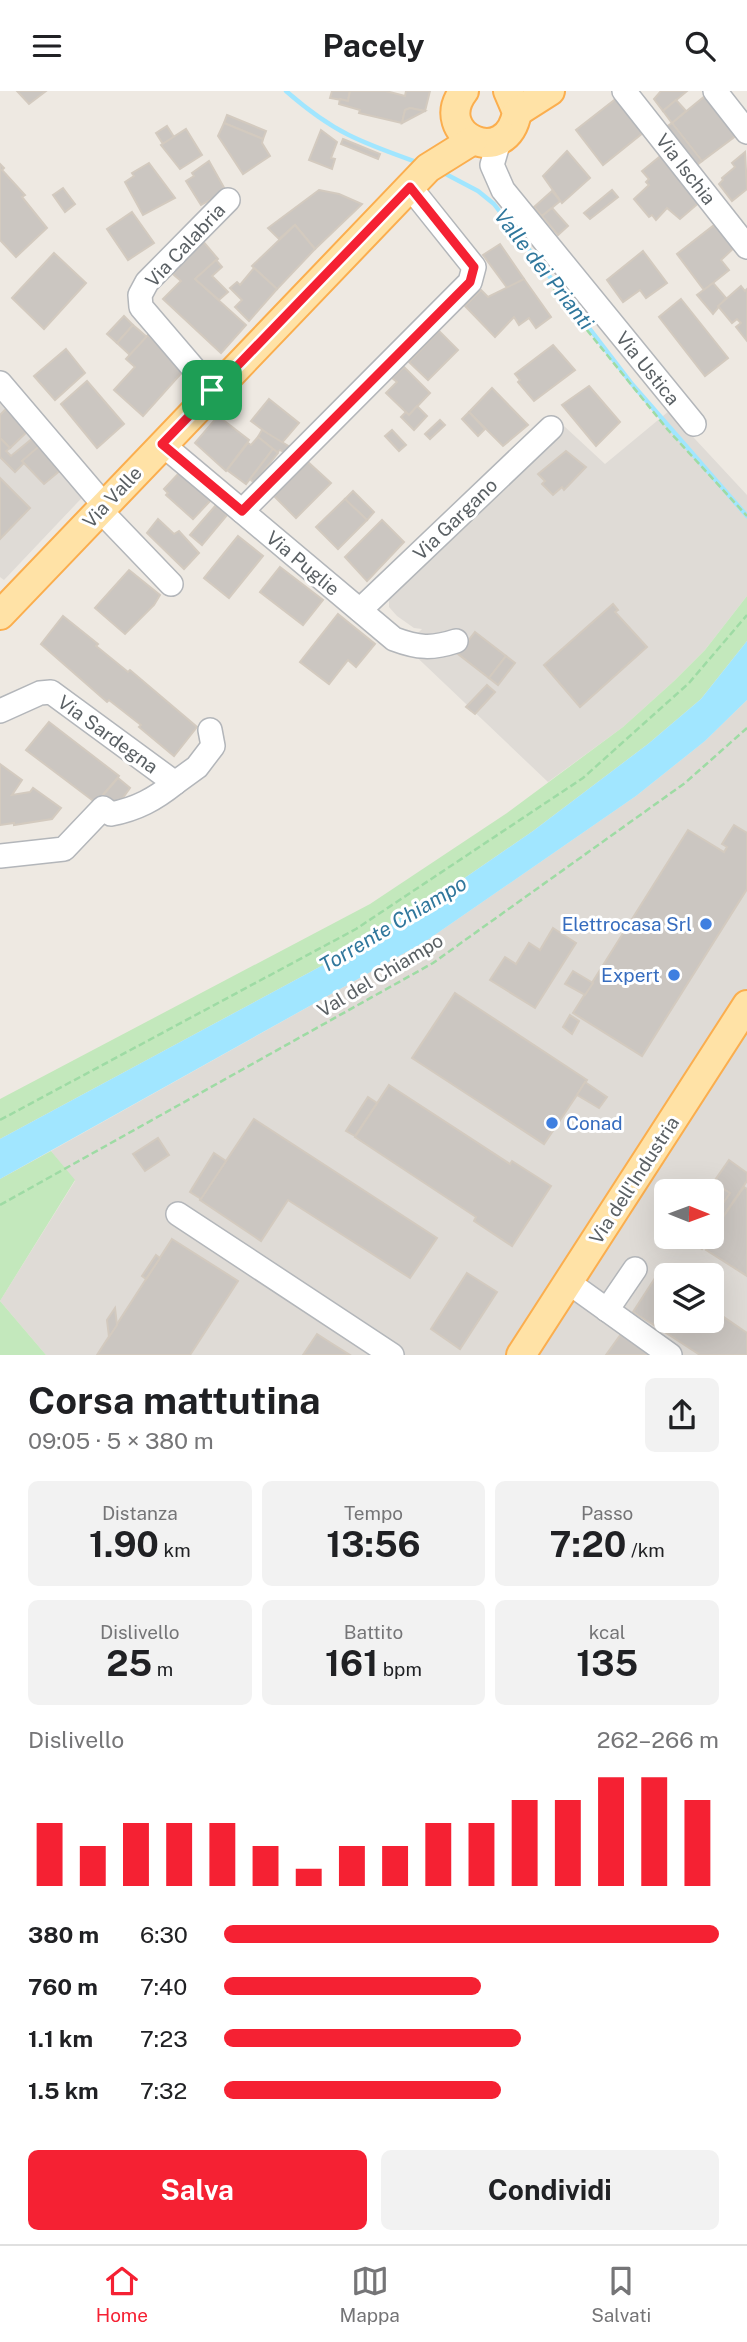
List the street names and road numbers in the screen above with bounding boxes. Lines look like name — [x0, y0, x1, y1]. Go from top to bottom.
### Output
street label: Via Ischia — [651, 129, 721, 209]
street label: Via Calabria — [141, 199, 229, 291]
street label: Via Ustica — [612, 327, 684, 409]
street label: Via Valle — [78, 462, 146, 532]
street label: Via Gargano — [409, 474, 501, 564]
street label: Via Puglie — [262, 526, 344, 600]
street label: Via Sardegna — [54, 690, 162, 778]
street label: Val del Chiampo — [313, 929, 447, 1021]
street label: Via dell'Industria — [585, 1112, 683, 1248]

